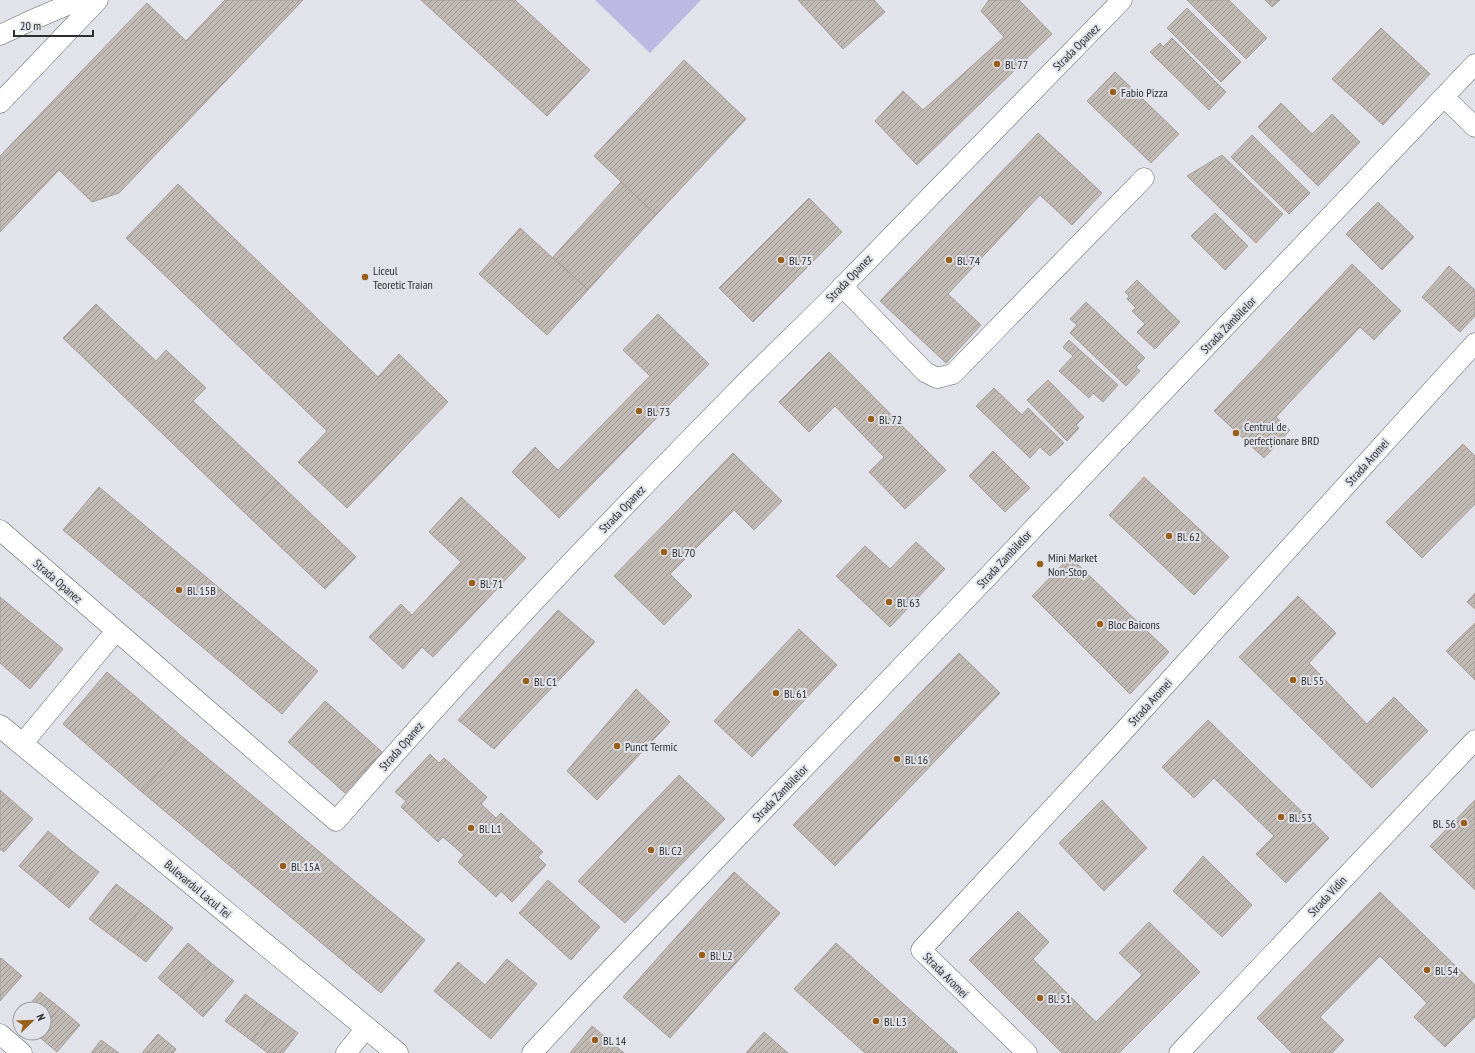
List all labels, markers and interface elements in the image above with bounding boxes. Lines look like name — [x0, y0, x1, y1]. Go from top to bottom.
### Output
scale bar — [14, 12, 93, 38]
text: 20 m — [20, 18, 41, 33]
street label: Strada Opanez — [1049, 20, 1103, 74]
place label: Bl. 77 — [1005, 57, 1028, 72]
marker: Bl. 77 — [992, 59, 1002, 69]
place label: Fabio Pizza — [1121, 85, 1168, 100]
marker: Fabio Pizza — [1108, 87, 1118, 97]
street label: Strada Opanez — [823, 251, 875, 305]
place label: Bl. 75 — [789, 253, 812, 268]
place label: Bl. 74 — [957, 253, 981, 268]
marker: Bl. 75 — [776, 255, 786, 265]
marker: Bl. 74 — [944, 255, 954, 265]
place label: Liceul Teoretic Traian — [373, 263, 433, 292]
marker: Liceul Teoretic Traian — [360, 272, 370, 282]
street label: Strada Zambilelor — [1197, 293, 1259, 357]
place label: Bl. 73 — [647, 404, 670, 419]
marker: Bl. 73 — [634, 406, 644, 416]
place label: Bl. 72 — [879, 412, 902, 427]
marker: Bl. 72 — [866, 414, 876, 424]
place label: Centrul de perfecționare BRD — [1244, 419, 1319, 448]
marker: Centrul de perfecționare BRD — [1231, 428, 1241, 438]
street label: Strada Aromei — [1342, 435, 1392, 489]
street label: Strada Opanez — [596, 482, 648, 536]
street label: Strada Zambilelor — [973, 527, 1035, 591]
place label: Bl. 62 — [1177, 529, 1200, 544]
marker: Bl. 62 — [1164, 531, 1174, 541]
place label: Bl. 70 — [672, 545, 695, 560]
marker: Bl. 70 — [659, 547, 669, 557]
place label: Mini Market Non-Stop — [1048, 550, 1098, 579]
street label: Strada Opanez — [30, 556, 86, 606]
marker: Mini Market Non-Stop — [1035, 559, 1045, 569]
place label: Bl. 71 — [480, 576, 503, 591]
marker: Bl. 71 — [467, 578, 477, 588]
place label: Bl. 15B — [187, 583, 216, 598]
marker: Bl. 15B — [174, 585, 184, 595]
place label: Bl. 63 — [897, 595, 920, 610]
marker: Bl. 63 — [884, 597, 894, 607]
place label: Bloc Baicons — [1108, 617, 1160, 632]
marker: Bloc Baicons — [1095, 619, 1105, 629]
place label: Bl. 55 — [1301, 673, 1324, 688]
place label: Bl. C1 — [534, 674, 557, 689]
street label: Strada Aromei — [1125, 675, 1175, 729]
marker: Bl. 55 — [1288, 675, 1298, 685]
marker: Bl. C1 — [521, 676, 531, 686]
place label: Bl. 61 — [784, 686, 807, 701]
marker: Bl. 61 — [771, 688, 781, 698]
street label: Strada Opanez — [376, 718, 426, 774]
place label: Punct Termic — [625, 739, 678, 754]
marker: Punct Termic — [612, 741, 622, 751]
place label: Bl. 16 — [905, 752, 928, 767]
marker: Bl. 16 — [892, 754, 902, 764]
street label: Strada Zambilelor — [749, 761, 811, 825]
place label: Bl. 53 — [1289, 810, 1312, 825]
marker: Bl. 53 — [1276, 812, 1286, 822]
place label: Bl. 56 — [1433, 816, 1456, 831]
marker: Bl. 56 — [1459, 818, 1469, 828]
place label: Bl. L1 — [479, 821, 502, 836]
marker: Bl. L1 — [466, 823, 476, 833]
place label: Bl. C2 — [659, 843, 682, 858]
marker: Bl. C2 — [646, 845, 656, 855]
street label: Bulevardul Lacul Tei — [161, 857, 235, 921]
place label: Bl. 15A — [291, 859, 320, 874]
marker: Bl. 15A — [278, 861, 288, 871]
street label: Strada Vidin — [1304, 873, 1350, 919]
place label: Bl. L2 — [710, 948, 733, 963]
street label: Strada Aromei — [920, 949, 972, 1001]
marker: Bl. L2 — [697, 950, 707, 960]
place label: Bl. 54 — [1435, 963, 1459, 978]
marker: Bl. 54 — [1422, 965, 1432, 975]
place label: Bl. 51 — [1048, 991, 1071, 1006]
marker: Bl. 51 — [1035, 993, 1045, 1003]
north arrow — [12, 1001, 52, 1041]
text: N — [34, 1012, 49, 1023]
place label: Bl. L3 — [884, 1014, 907, 1029]
marker: Bl. L3 — [871, 1016, 881, 1026]
place label: Bl. 14 — [603, 1033, 627, 1048]
marker: Bl. 14 — [590, 1035, 600, 1045]

